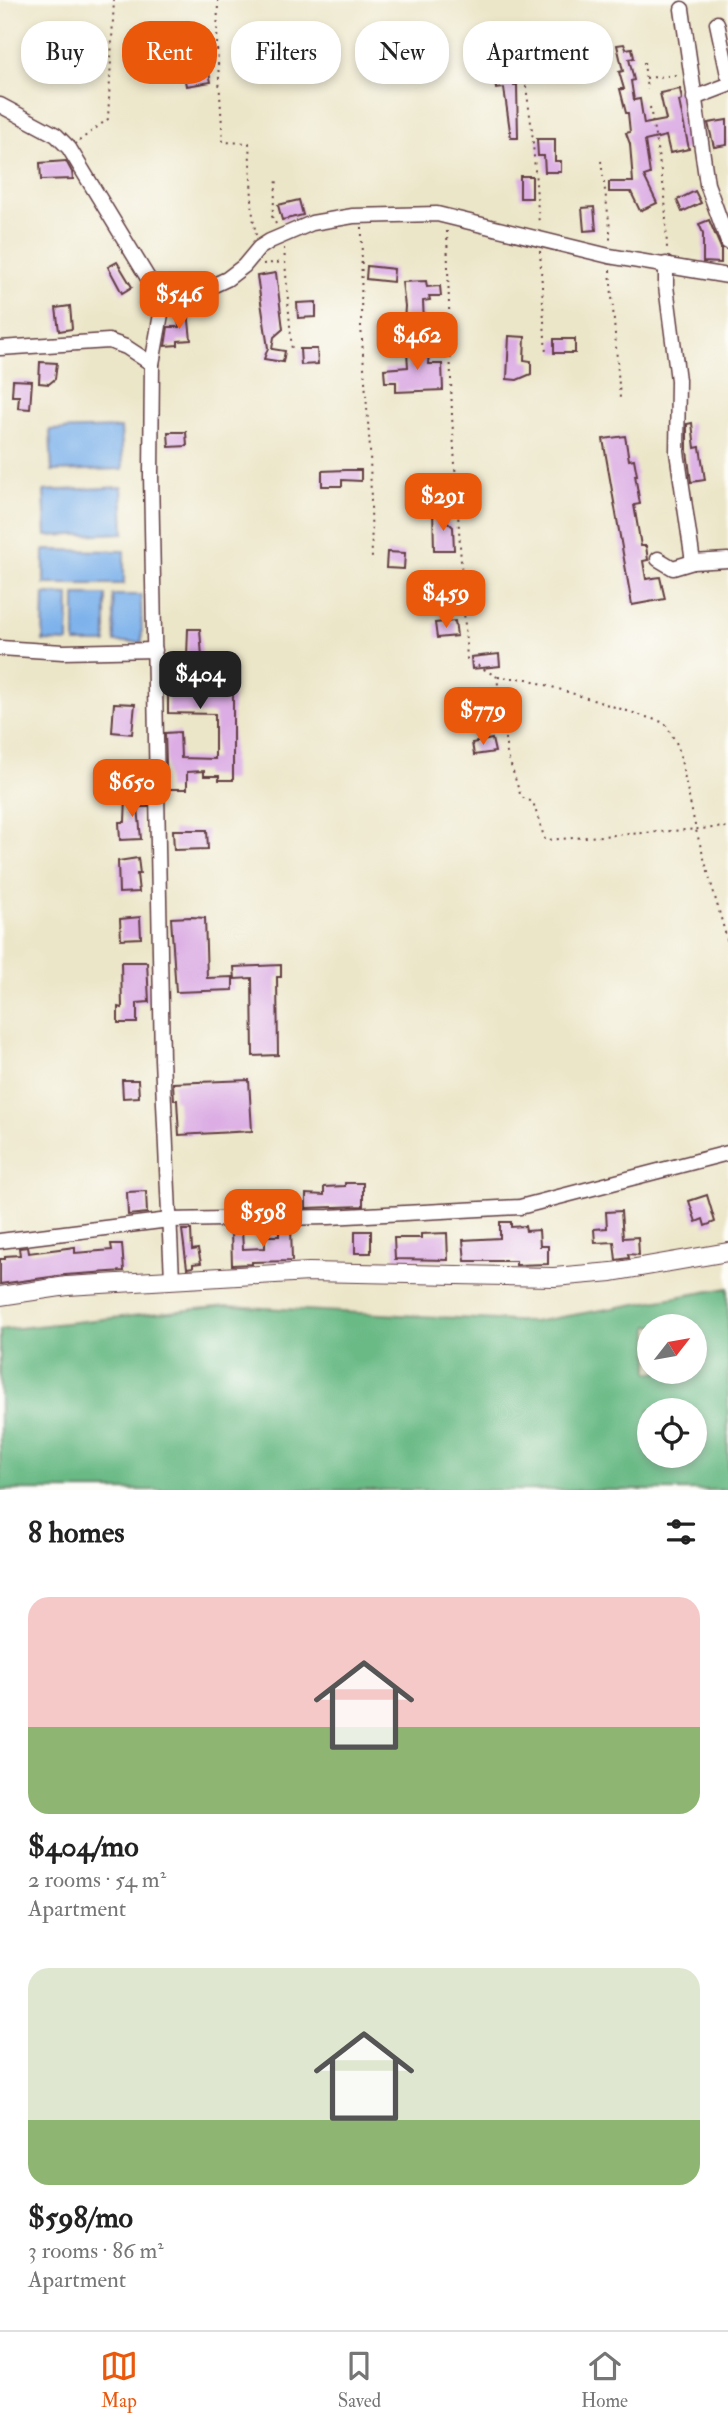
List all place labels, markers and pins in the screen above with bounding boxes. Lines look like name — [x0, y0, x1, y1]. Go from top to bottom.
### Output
pin: $546 — [138, 272, 220, 331]
pin: $462 — [376, 312, 458, 372]
pin: $291 — [402, 474, 484, 533]
pin: $459 — [405, 570, 487, 630]
pin: $404 — [159, 652, 241, 711]
pin: $779 — [442, 688, 524, 747]
pin: $650 — [91, 760, 173, 819]
pin: $598 — [222, 1190, 304, 1249]

